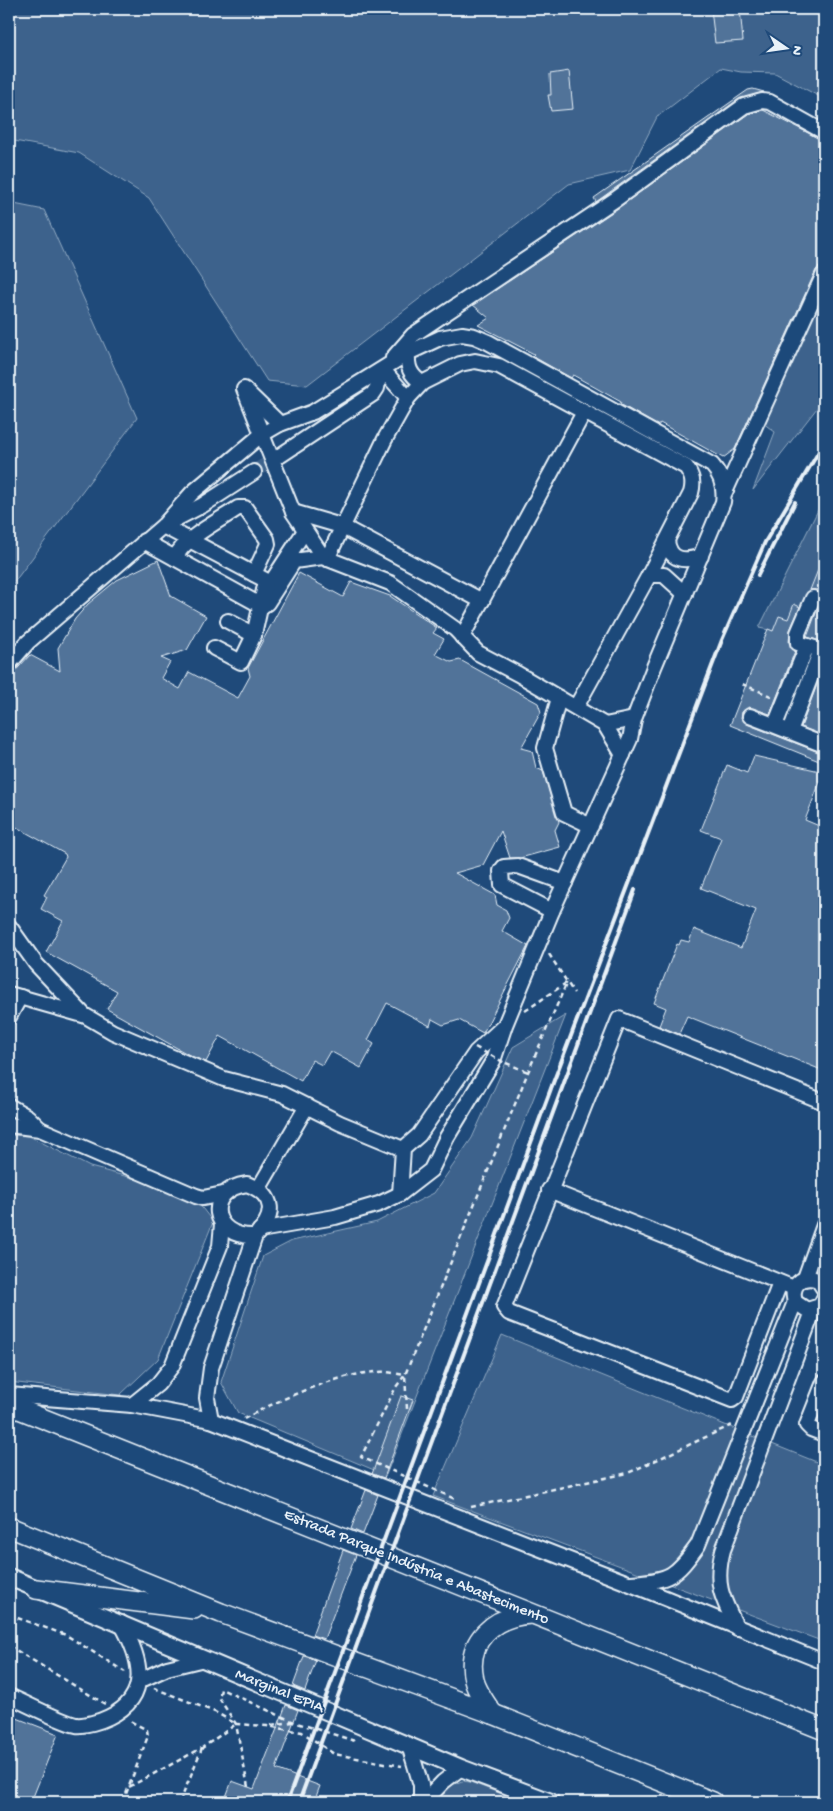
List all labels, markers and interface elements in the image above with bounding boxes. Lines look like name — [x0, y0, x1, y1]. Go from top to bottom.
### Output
north arrow — [760, 22, 810, 72]
text: N — [787, 44, 806, 57]
street label: Estrada Parque Indústria e Abastecimento — [281, 1506, 551, 1630]
street label: Marginal EPIA — [232, 1666, 328, 1719]

